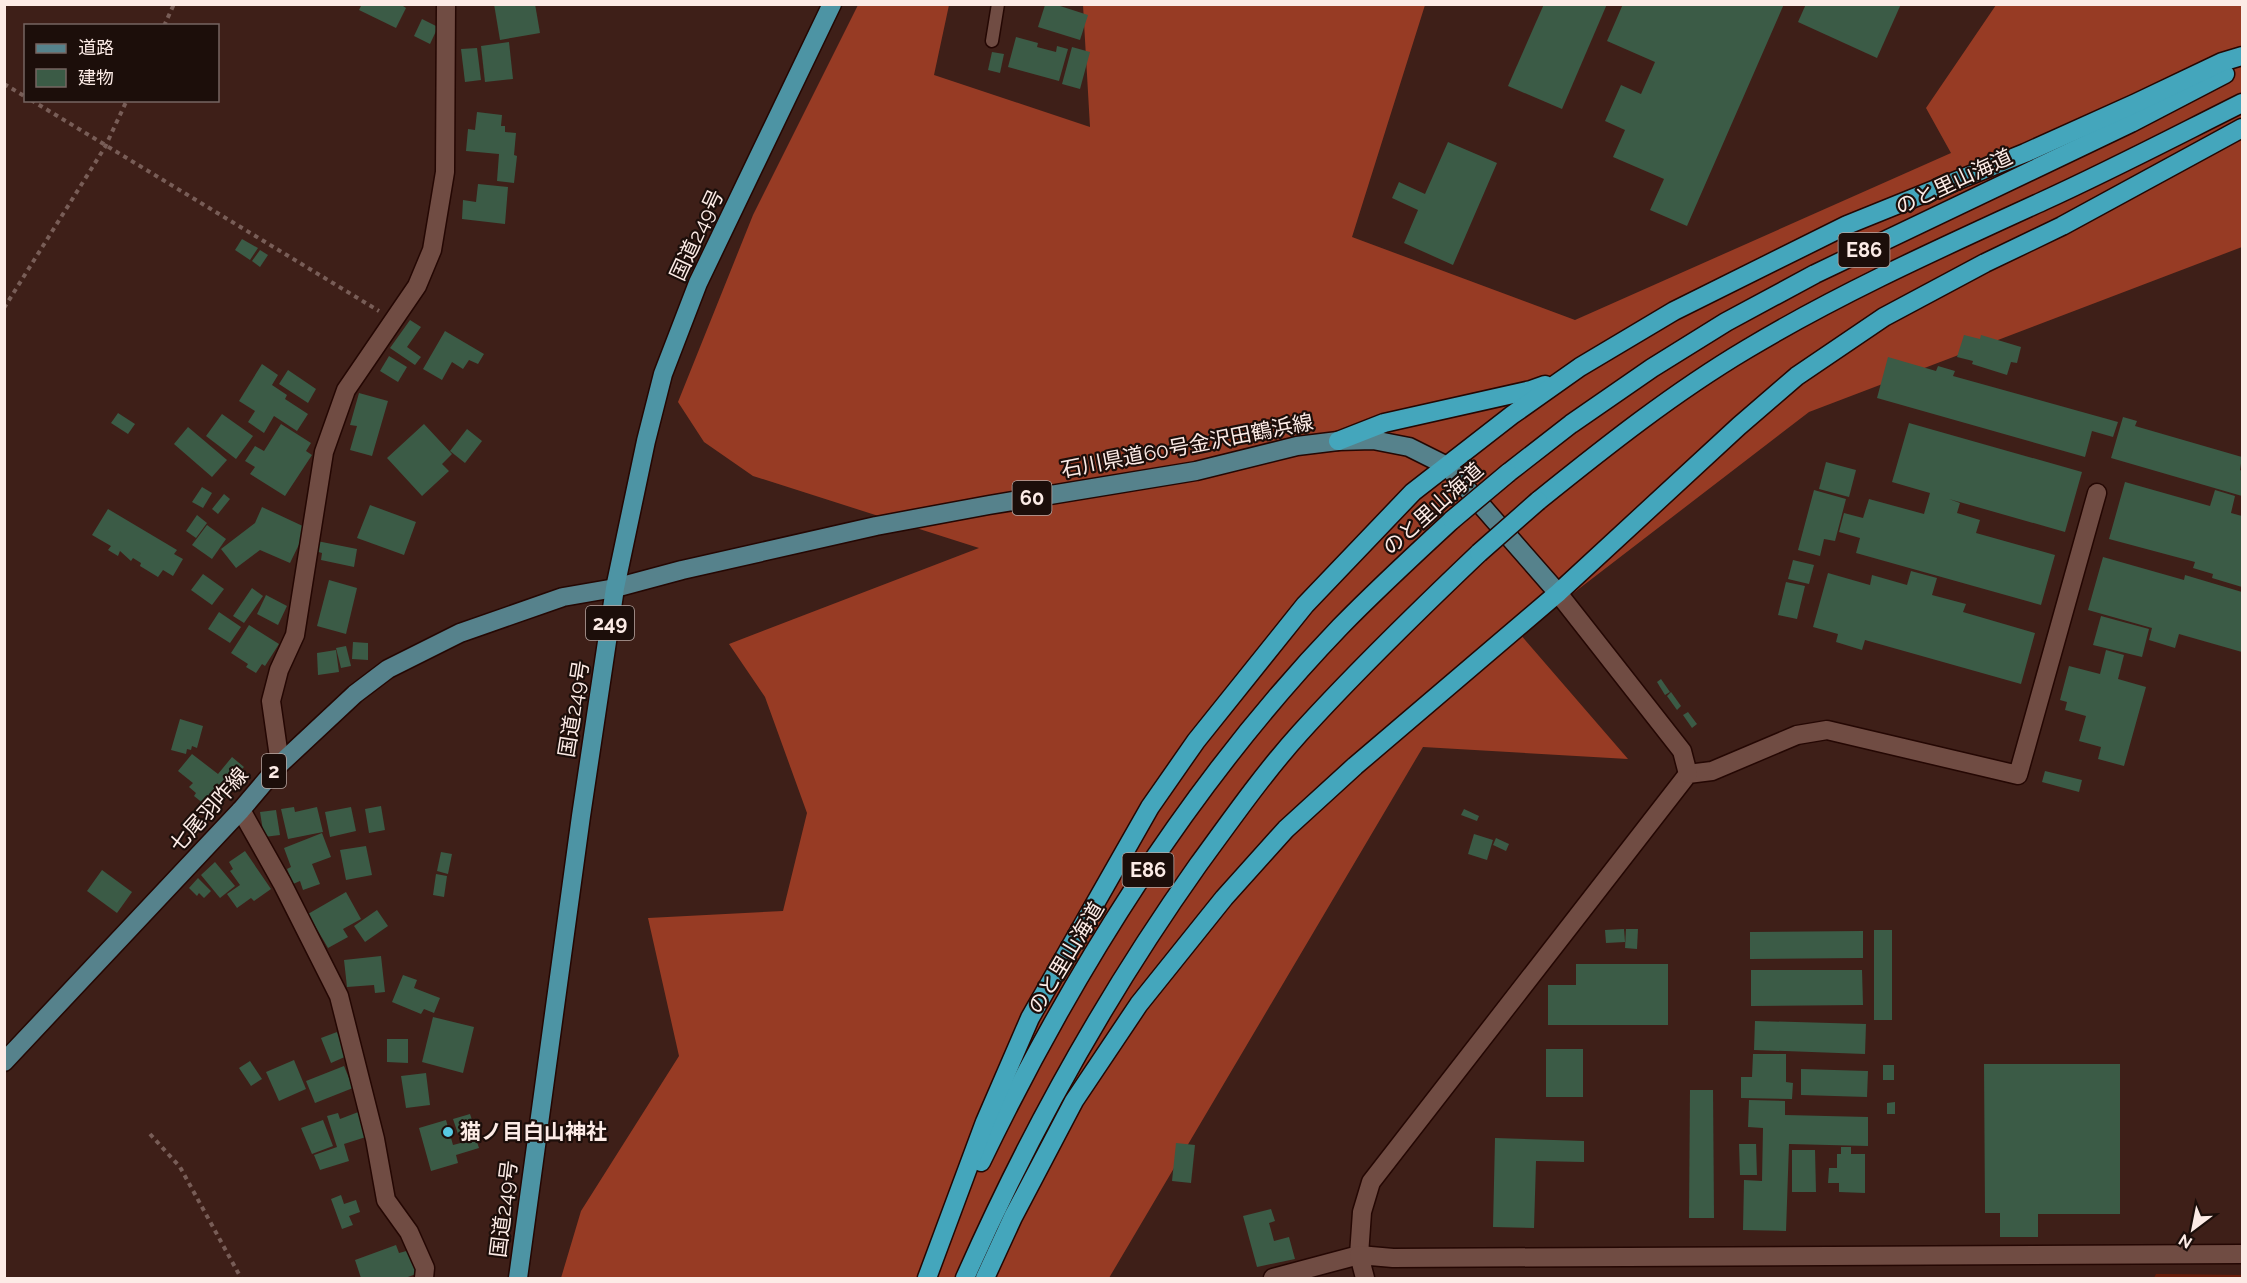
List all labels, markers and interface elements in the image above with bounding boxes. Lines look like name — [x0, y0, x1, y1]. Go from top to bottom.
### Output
legend — [24, 24, 219, 102]
text: 道路 — [78, 37, 114, 58]
text: 建物 — [78, 67, 114, 88]
street label: のと里山海道 — [1891, 144, 2016, 220]
street label: 国道249号 — [665, 185, 729, 284]
road number: E86 — [1838, 233, 1890, 267]
street label: 石川県道60号金沢田鶴浜線 — [1059, 409, 1315, 482]
street label: のと里山海道 — [1377, 457, 1488, 560]
road number: 60 — [1012, 481, 1052, 515]
road number: 249 — [586, 606, 634, 640]
street label: 国道249号 — [554, 659, 593, 759]
road number: 2 — [262, 754, 286, 788]
street label: 七尾羽咋線 — [164, 762, 253, 857]
road number: E86 — [1122, 853, 1174, 887]
street label: のと里山海道 — [1022, 897, 1109, 1018]
place label: 猫ノ目白山神社 — [460, 1119, 607, 1144]
marker: 猫ノ目白山神社 — [441, 1125, 455, 1139]
street label: 国道249号 — [485, 1159, 522, 1259]
north arrow — [2163, 1199, 2223, 1259]
text: N — [2175, 1230, 2196, 1253]

